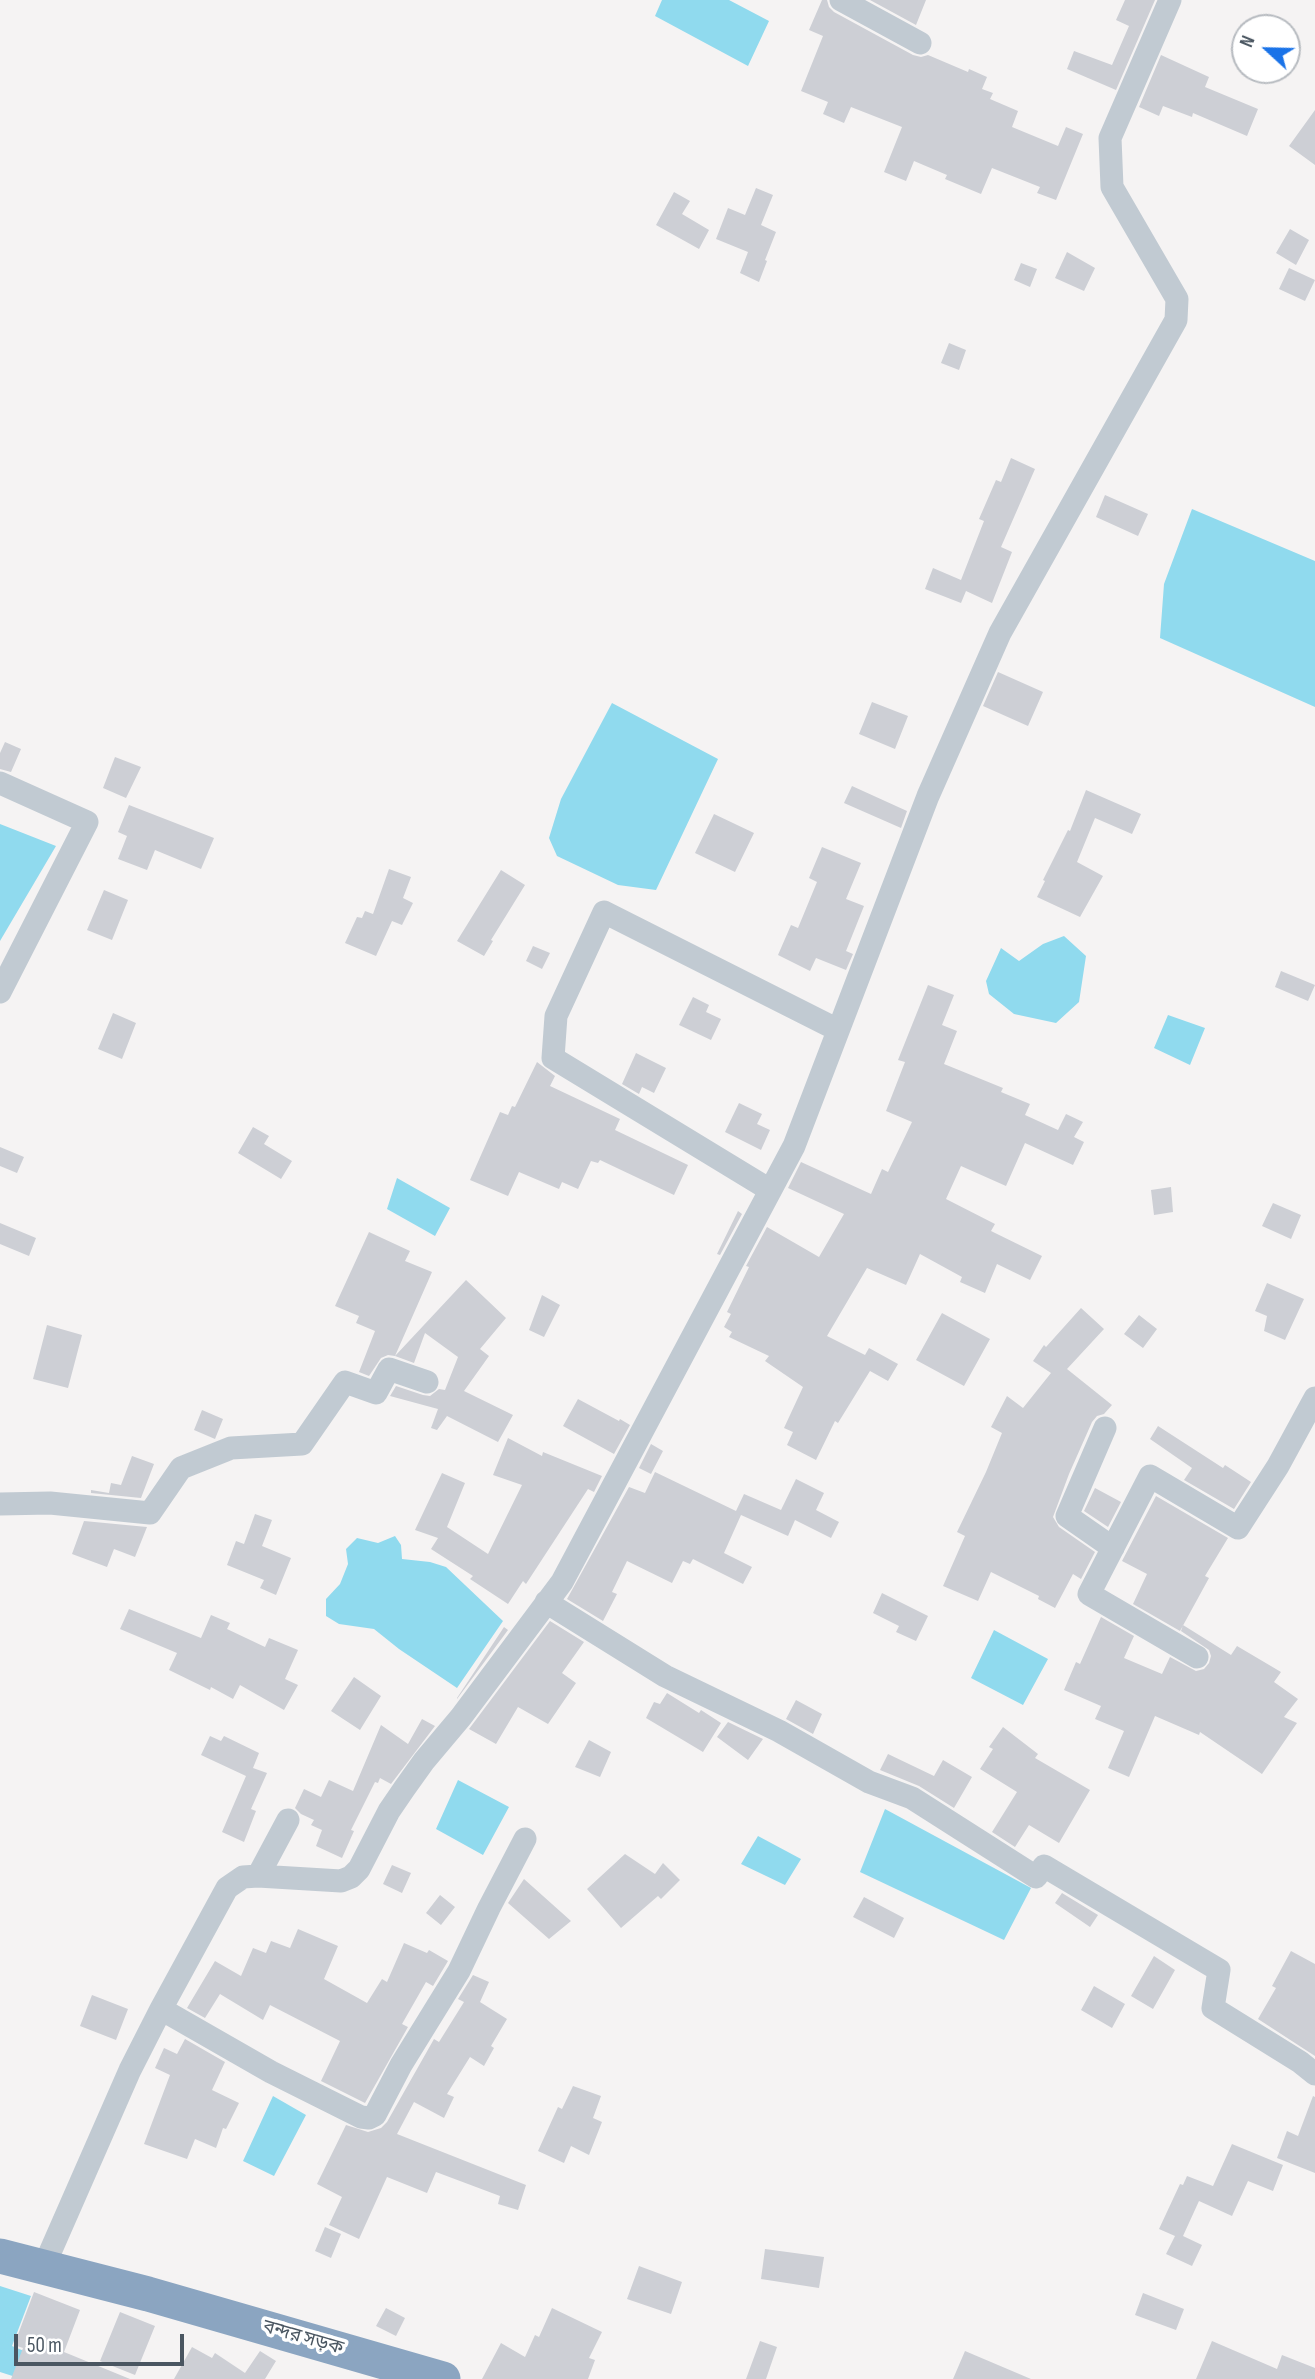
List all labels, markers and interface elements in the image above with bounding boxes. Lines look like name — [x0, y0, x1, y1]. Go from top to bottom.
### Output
north arrow — [1231, 14, 1301, 84]
text: N — [1235, 33, 1260, 51]
street label: বন্দর সড়ক — [260, 2316, 346, 2360]
scale bar — [18, 2320, 187, 2364]
text: 50 m — [27, 2333, 62, 2358]

